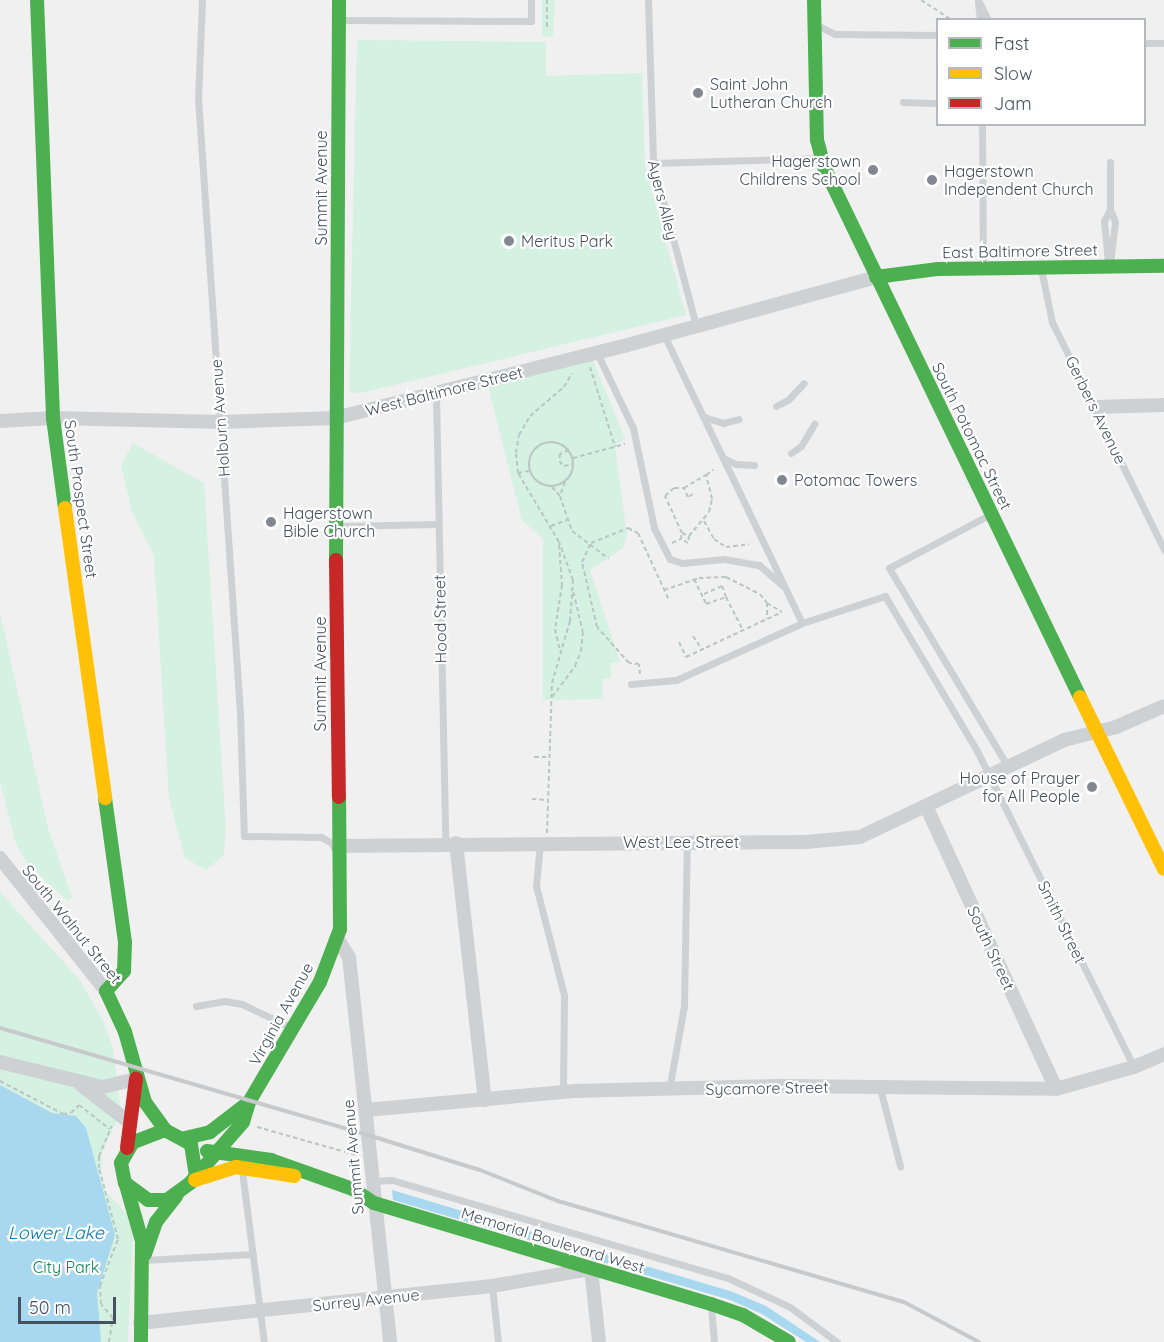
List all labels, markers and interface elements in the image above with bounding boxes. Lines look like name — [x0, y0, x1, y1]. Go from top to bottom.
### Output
legend — [936, 18, 1146, 126]
text: Fast — [994, 32, 1029, 55]
text: Slow — [994, 62, 1032, 85]
place label: Saint John Lutheran Church — [710, 74, 832, 112]
marker: Saint John Lutheran Church — [691, 86, 705, 100]
text: Jam — [994, 92, 1032, 115]
street label: Summit Avenue — [311, 130, 331, 246]
place label: Hagerstown Childrens School — [739, 151, 861, 189]
street label: Ayers Alley — [644, 158, 682, 242]
place label: Hagerstown Independent Church — [944, 161, 1094, 199]
marker: Hagerstown Childrens School — [866, 163, 880, 177]
marker: Hagerstown Independent Church — [925, 173, 939, 187]
place label: Meritus Park — [521, 231, 613, 251]
marker: Meritus Park — [502, 234, 516, 248]
street label: East Baltimore Street — [942, 240, 1098, 262]
street label: Gerbers Avenue — [1062, 353, 1130, 467]
street label: Holburn Avenue — [206, 358, 234, 478]
street label: South Potomac Street — [928, 359, 1016, 513]
street label: West Baltimore Street — [363, 362, 525, 420]
street label: South Prospect Street — [60, 419, 102, 579]
place label: Potomac Towers — [794, 470, 917, 490]
marker: Potomac Towers — [775, 473, 789, 487]
place label: Hagerstown Bible Church — [283, 503, 375, 541]
marker: Hagerstown Bible Church — [264, 515, 278, 529]
street label: Hood Street — [430, 575, 450, 663]
street label: Summit Avenue — [310, 616, 330, 732]
place label: House of Prayer for All People — [960, 768, 1080, 806]
marker: House of Prayer for All People — [1085, 780, 1099, 794]
street label: West Lee Street — [623, 832, 739, 852]
street label: South Walnut Street — [18, 861, 126, 987]
street label: Smith Street — [1034, 878, 1090, 966]
street label: South Street — [963, 903, 1019, 993]
street label: Virginia Avenue — [245, 959, 317, 1069]
street label: Sycamore Street — [705, 1077, 829, 1099]
street label: Summit Avenue — [338, 1099, 368, 1215]
street label: Memorial Boulevard West — [459, 1203, 647, 1277]
water label: Lower Lake — [8, 1222, 104, 1244]
park label: City Park — [33, 1257, 99, 1277]
scale bar — [21, 1285, 118, 1323]
street label: Surrey Avenue — [312, 1285, 420, 1315]
text: 50 m — [29, 1296, 71, 1319]

